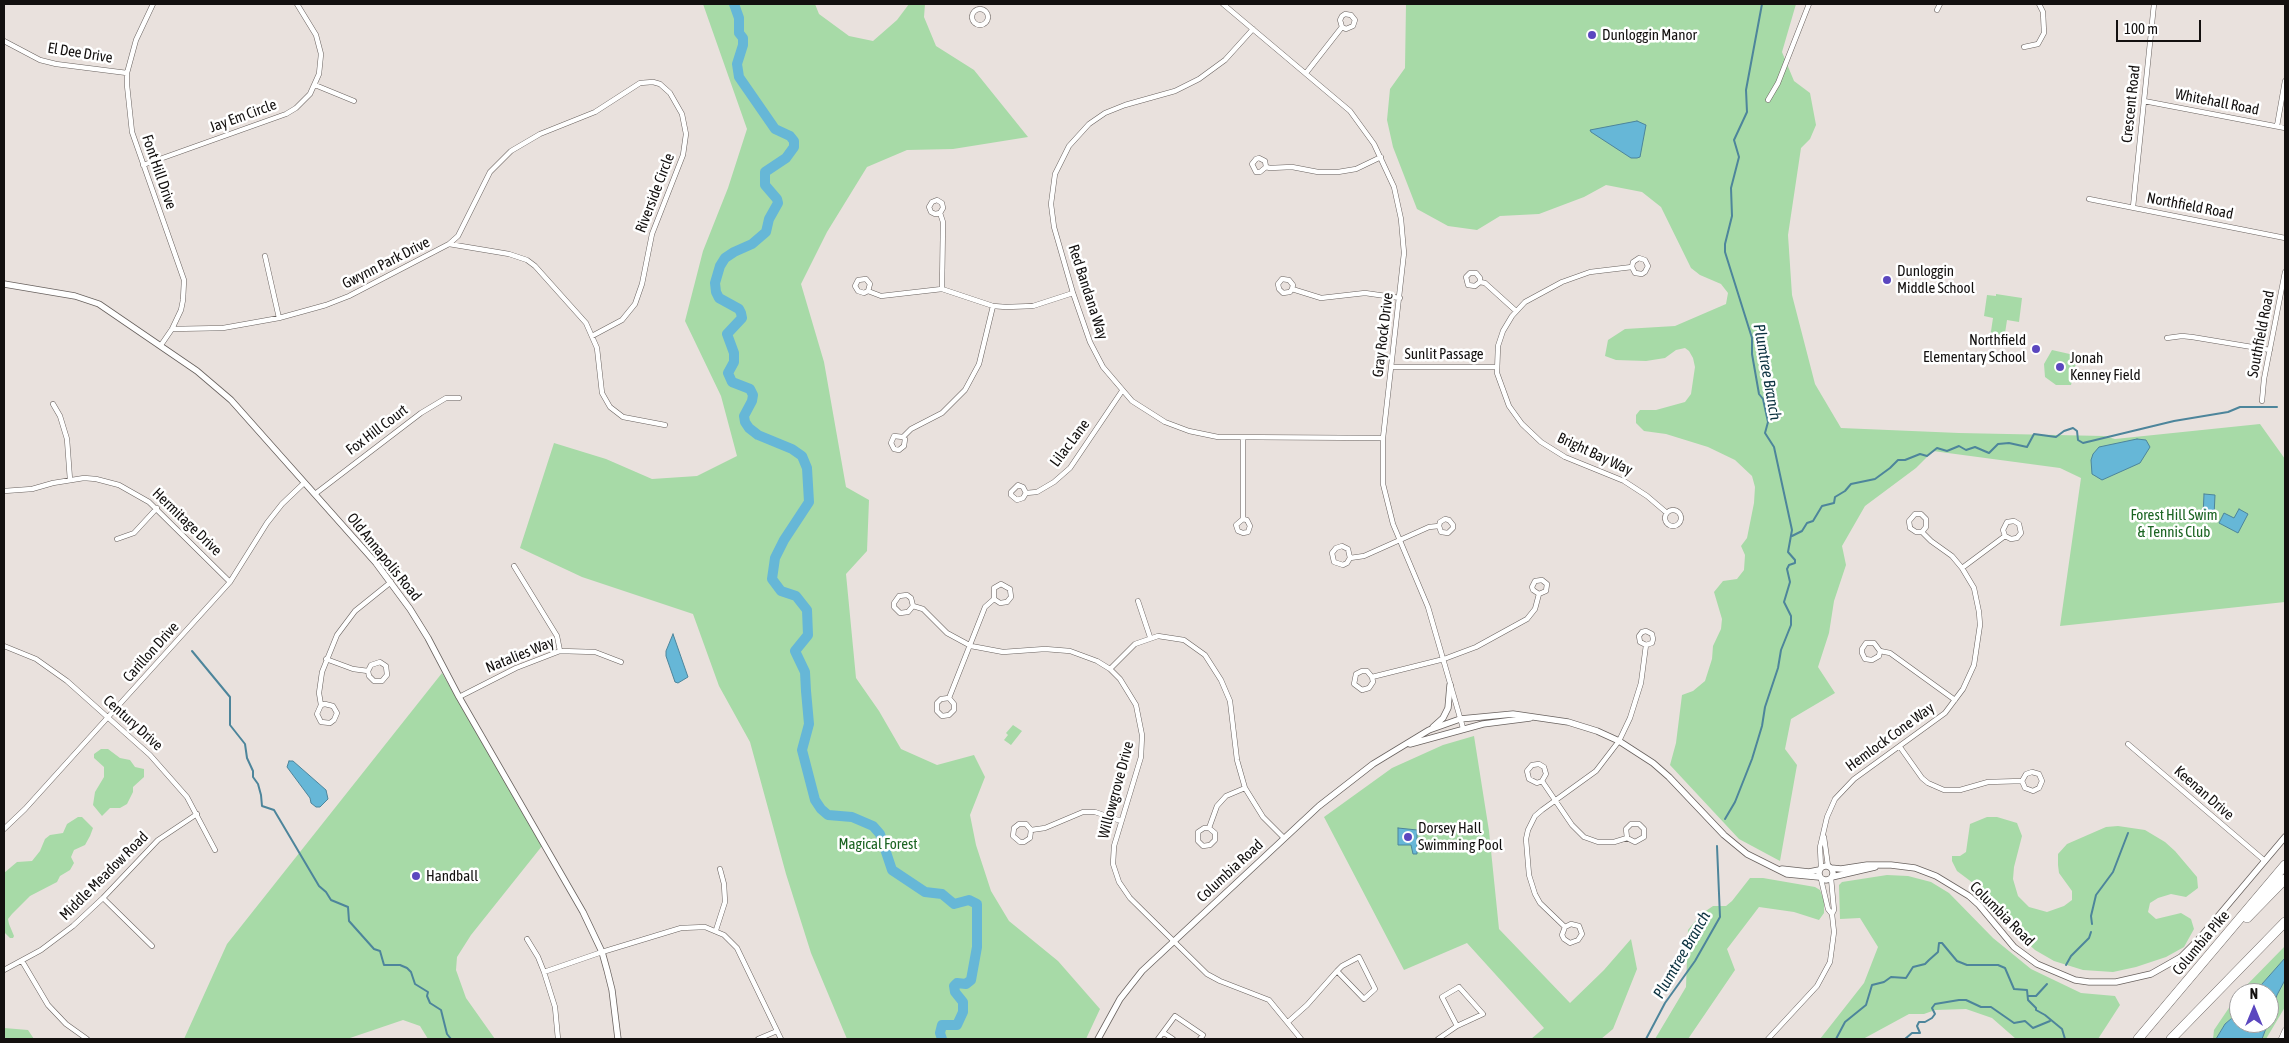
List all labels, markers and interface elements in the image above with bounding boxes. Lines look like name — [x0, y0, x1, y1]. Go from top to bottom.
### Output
scale bar — [2119, 10, 2204, 42]
text: 100 m — [2124, 20, 2158, 37]
place label: Dunloggin Manor — [1602, 26, 1697, 44]
marker: Dunloggin Manor — [1586, 29, 1598, 41]
street label: El Dee Drive — [46, 39, 114, 67]
street label: Crescent Road — [2118, 64, 2144, 144]
street label: Whitehall Road — [2173, 85, 2261, 119]
street label: Jay Em Circle — [207, 96, 279, 136]
street label: Font Hill Drive — [138, 132, 180, 212]
street label: Riverside Circle — [632, 151, 678, 235]
street label: Northfield Road — [2145, 189, 2235, 223]
street label: Gwynn Park Drive — [339, 233, 433, 293]
street label: Red Bandana Way — [1064, 242, 1112, 342]
place label: Dunloggin Middle School — [1897, 262, 1975, 297]
marker: Dunloggin Middle School — [1881, 274, 1893, 286]
street label: Southfield Road — [2244, 289, 2278, 379]
street label: Gray Rock Drive — [1369, 292, 1397, 378]
water label: Plumtree Branch — [1749, 322, 1785, 422]
place label: Northfield Elementary School — [1923, 331, 2026, 366]
marker: Northfield Elementary School — [2030, 343, 2042, 355]
street label: Sunlit Passage — [1404, 345, 1484, 363]
place label: Jonah Kenney Field — [2070, 349, 2141, 384]
marker: Jonah Kenney Field — [2054, 361, 2066, 373]
street label: Fox Hill Court — [343, 401, 411, 459]
street label: Lilac Lane — [1046, 416, 1094, 470]
street label: Bright Bay Way — [1554, 429, 1636, 479]
street label: Hermitage Drive — [149, 484, 225, 560]
park label: Forest Hill Swim & Tennis Club — [2130, 506, 2218, 541]
street label: Old Annapolis Road — [343, 509, 425, 605]
street label: Carillon Drive — [119, 618, 183, 686]
street label: Natalies Way — [483, 633, 557, 677]
street label: Century Drive — [99, 691, 167, 755]
street label: Hemlock Cone Way — [1842, 699, 1938, 775]
street label: Willowgrove Drive — [1094, 739, 1138, 841]
street label: Keenan Drive — [2170, 762, 2238, 824]
place label: Dorsey Hall Swimming Pool — [1418, 819, 1503, 854]
street label: Middle Meadow Road — [56, 828, 152, 924]
marker: Dorsey Hall Swimming Pool — [1402, 831, 1414, 843]
park label: Magical Forest — [838, 835, 918, 853]
street label: Columbia Road — [1193, 836, 1267, 906]
place label: Handball — [426, 867, 478, 885]
marker: Handball — [410, 870, 422, 882]
street label: Columbia Road — [1966, 878, 2038, 950]
street label: Columbia Pike — [2169, 907, 2233, 979]
water label: Plumtree Branch — [1649, 908, 1715, 1002]
north arrow — [2229, 983, 2279, 1033]
text: N — [2250, 986, 2258, 1002]

